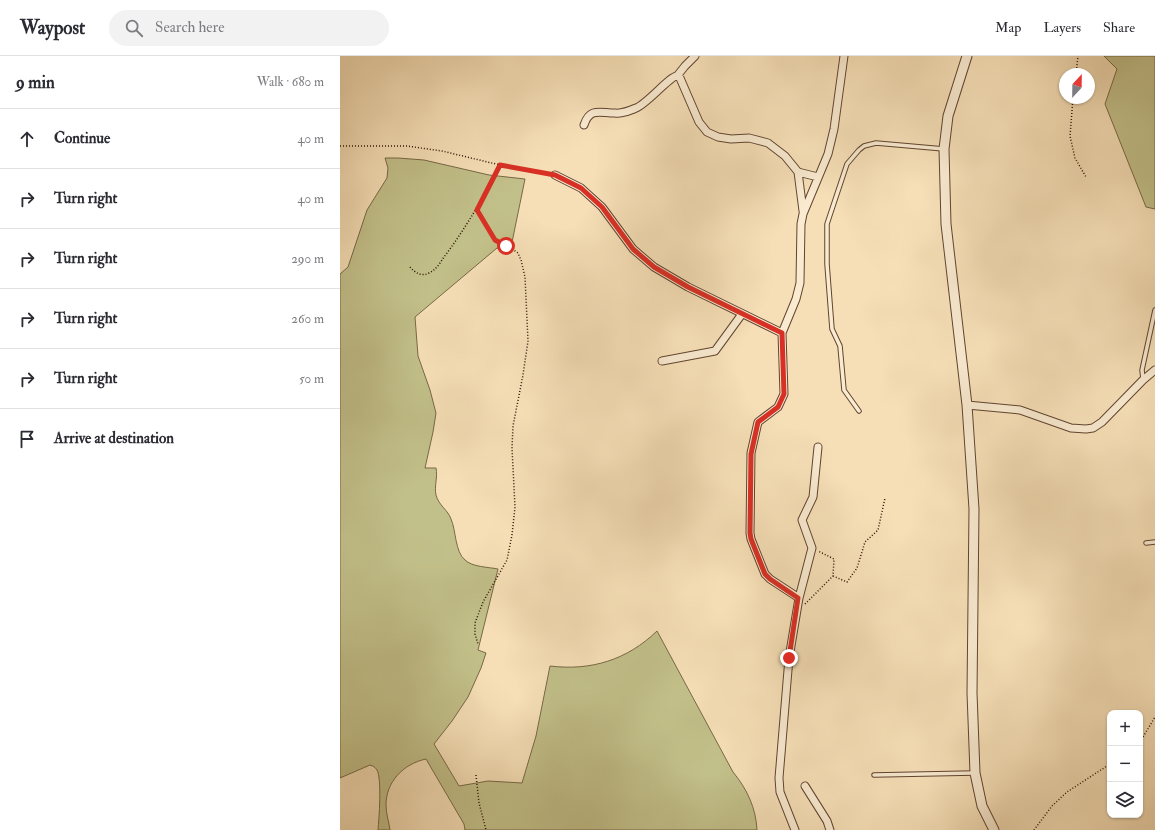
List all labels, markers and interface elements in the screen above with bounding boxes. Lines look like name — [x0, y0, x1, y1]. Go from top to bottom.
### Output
search box — [109, 10, 389, 46]
text: Waypost — [20, 16, 85, 40]
icon: search — [123, 17, 145, 39]
text: Search here — [155, 18, 224, 37]
text: Map — [995, 19, 1021, 36]
text: Layers — [1043, 19, 1081, 36]
text: Share — [1103, 19, 1135, 36]
north arrow — [1059, 68, 1095, 104]
text: 9 min — [16, 72, 55, 93]
text: Walk · 680 m — [257, 74, 324, 90]
icon: ahead — [16, 128, 38, 150]
text: Continue — [54, 129, 110, 148]
text: 40 m — [298, 131, 324, 147]
icon: right — [16, 188, 38, 210]
text: Turn right — [54, 189, 117, 208]
text: 40 m — [298, 191, 324, 207]
route start — [497, 237, 515, 255]
icon: right — [16, 248, 38, 270]
text: Turn right — [54, 249, 117, 268]
text: 290 m — [291, 251, 324, 267]
icon: right — [16, 308, 38, 330]
text: Turn right — [54, 309, 117, 328]
text: 260 m — [291, 311, 324, 327]
icon: right — [16, 368, 38, 390]
text: Turn right — [54, 369, 117, 388]
text: 50 m — [299, 371, 324, 387]
icon: arrive — [16, 428, 38, 450]
text: Arrive at destination — [54, 429, 174, 448]
route end — [780, 649, 798, 667]
map controls — [1107, 710, 1143, 818]
button: + — [1107, 710, 1143, 746]
button: − — [1107, 746, 1143, 782]
button: layers — [1107, 782, 1143, 818]

